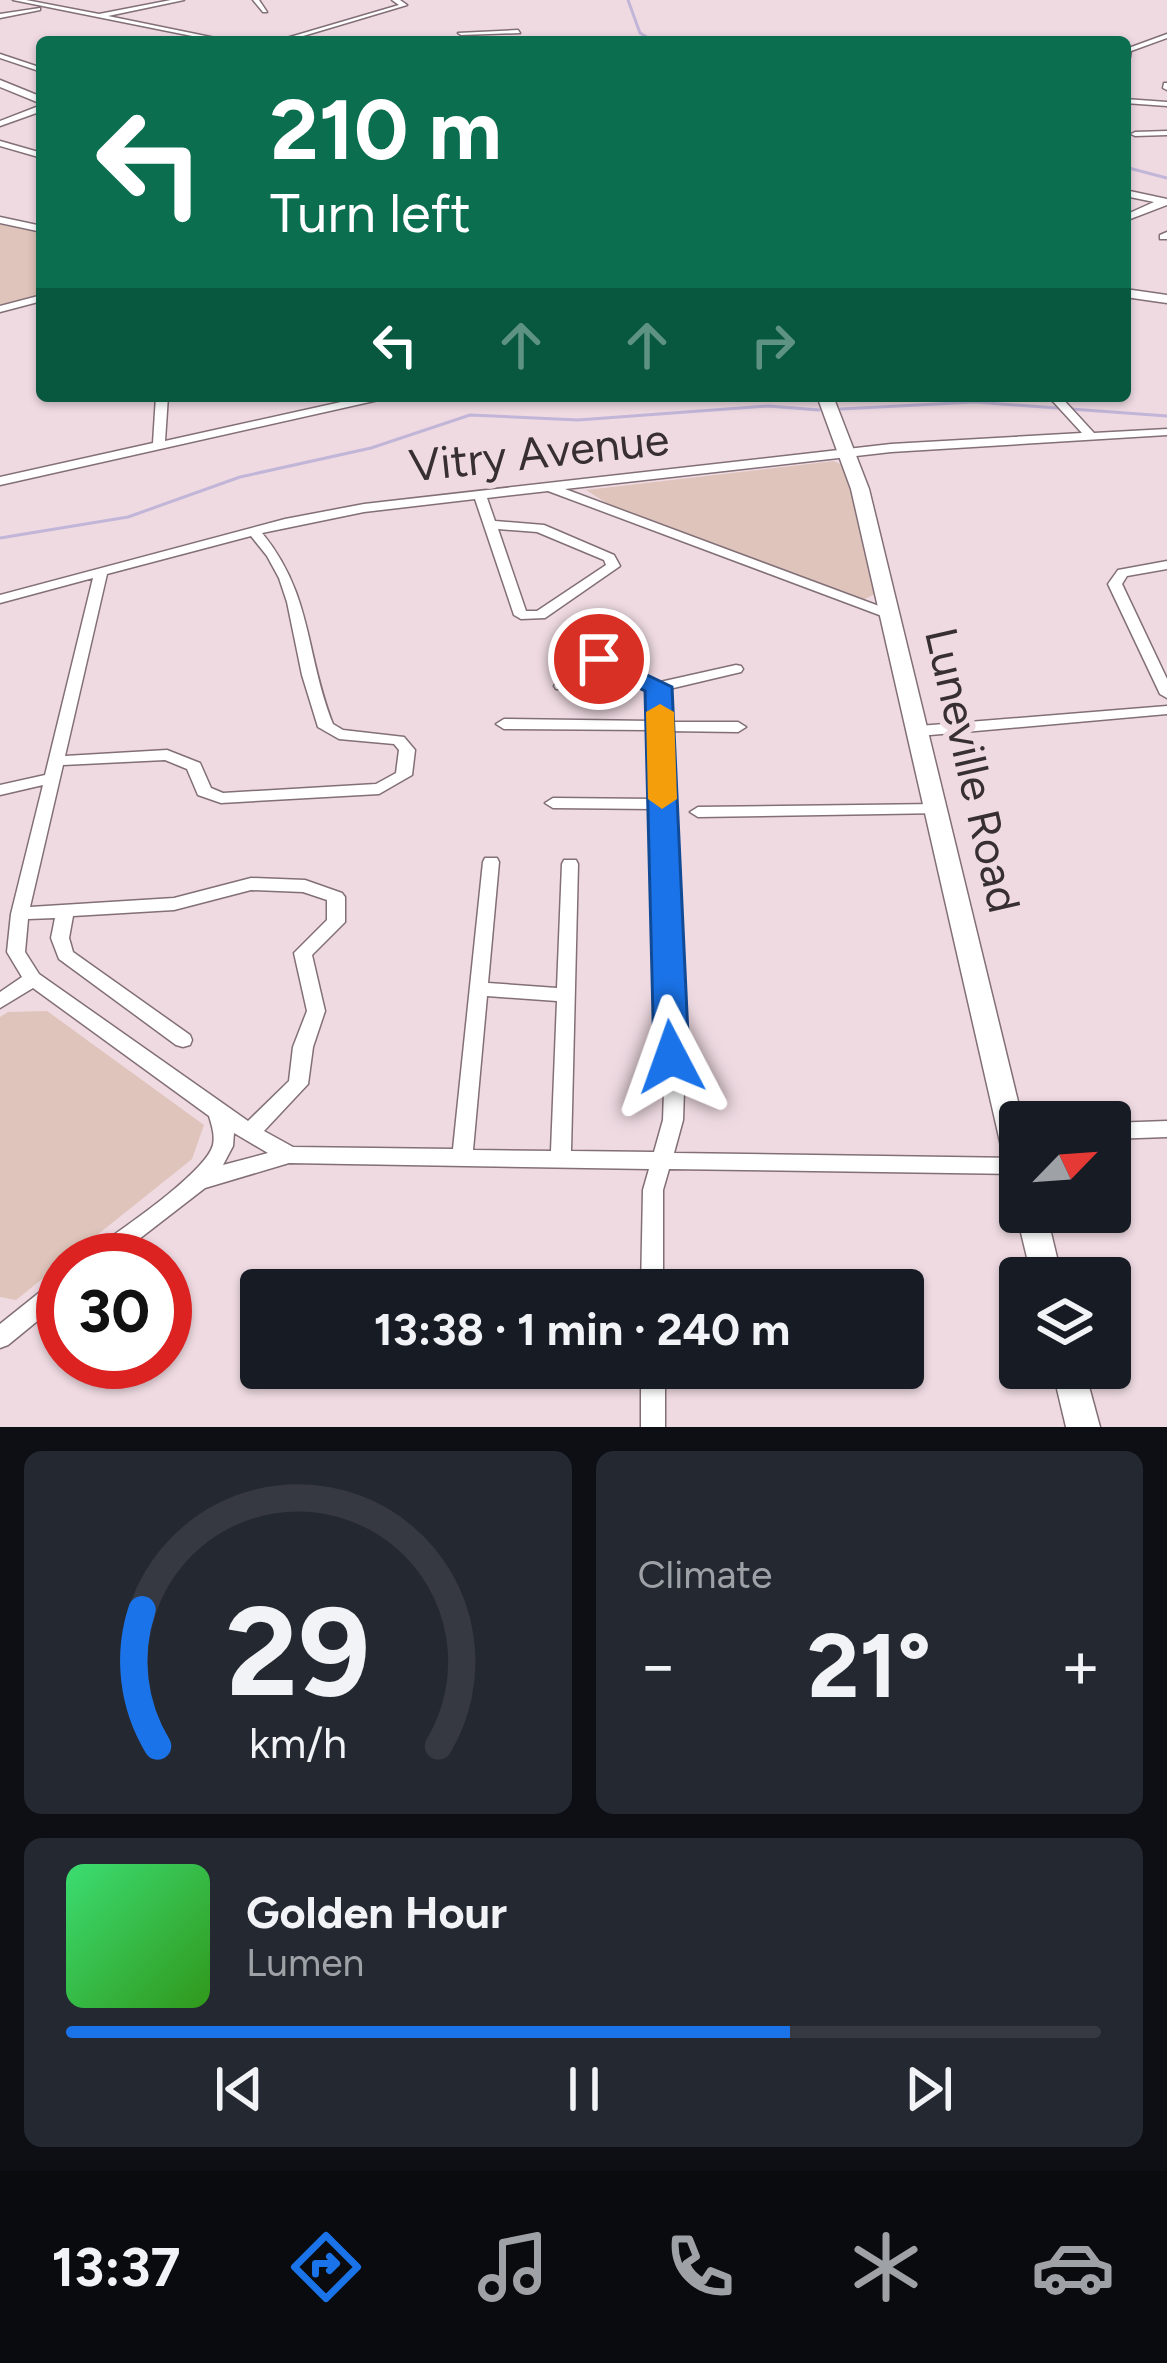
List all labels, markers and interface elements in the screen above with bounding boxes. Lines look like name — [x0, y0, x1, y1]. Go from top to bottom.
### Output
text: 210 m — [270, 79, 502, 180]
icon: left — [72, 84, 228, 240]
text: Turn left — [270, 181, 471, 246]
icon: left — [362, 312, 428, 378]
icon: ahead — [488, 312, 554, 378]
icon: ahead — [614, 312, 680, 378]
icon: right — [740, 312, 806, 378]
street label: Vitry Avenue — [406, 412, 672, 492]
pin — [548, 608, 650, 710]
street label: Luneville Road — [914, 622, 1032, 918]
icon: arrive — [566, 626, 632, 692]
position arrow — [608, 994, 734, 1120]
north arrow — [999, 1101, 1131, 1233]
map controls — [999, 1101, 1131, 1389]
speed limit sign: 30 — [36, 1233, 192, 1389]
button: layers — [999, 1257, 1131, 1389]
text: 13:38 · 1 min · 240 m — [374, 1302, 790, 1356]
text: Climate — [638, 1551, 772, 1598]
text: 29 — [225, 1576, 370, 1726]
text: 21° — [807, 1611, 931, 1720]
text: − — [638, 1625, 679, 1705]
text: + — [1060, 1625, 1101, 1705]
text: km/h — [249, 1716, 347, 1768]
text: Golden Hour — [246, 1885, 507, 1939]
text: Lumen — [246, 1939, 364, 1986]
icon: previous — [206, 2056, 272, 2122]
icon: pause — [551, 2056, 617, 2122]
icon: next — [896, 2056, 962, 2122]
icon: directions — [284, 2225, 368, 2309]
icon: music — [471, 2225, 555, 2309]
icon: phone — [658, 2225, 742, 2309]
icon: climate — [844, 2225, 928, 2309]
icon: car — [1031, 2225, 1115, 2309]
text: 13:37 — [51, 2235, 181, 2300]

